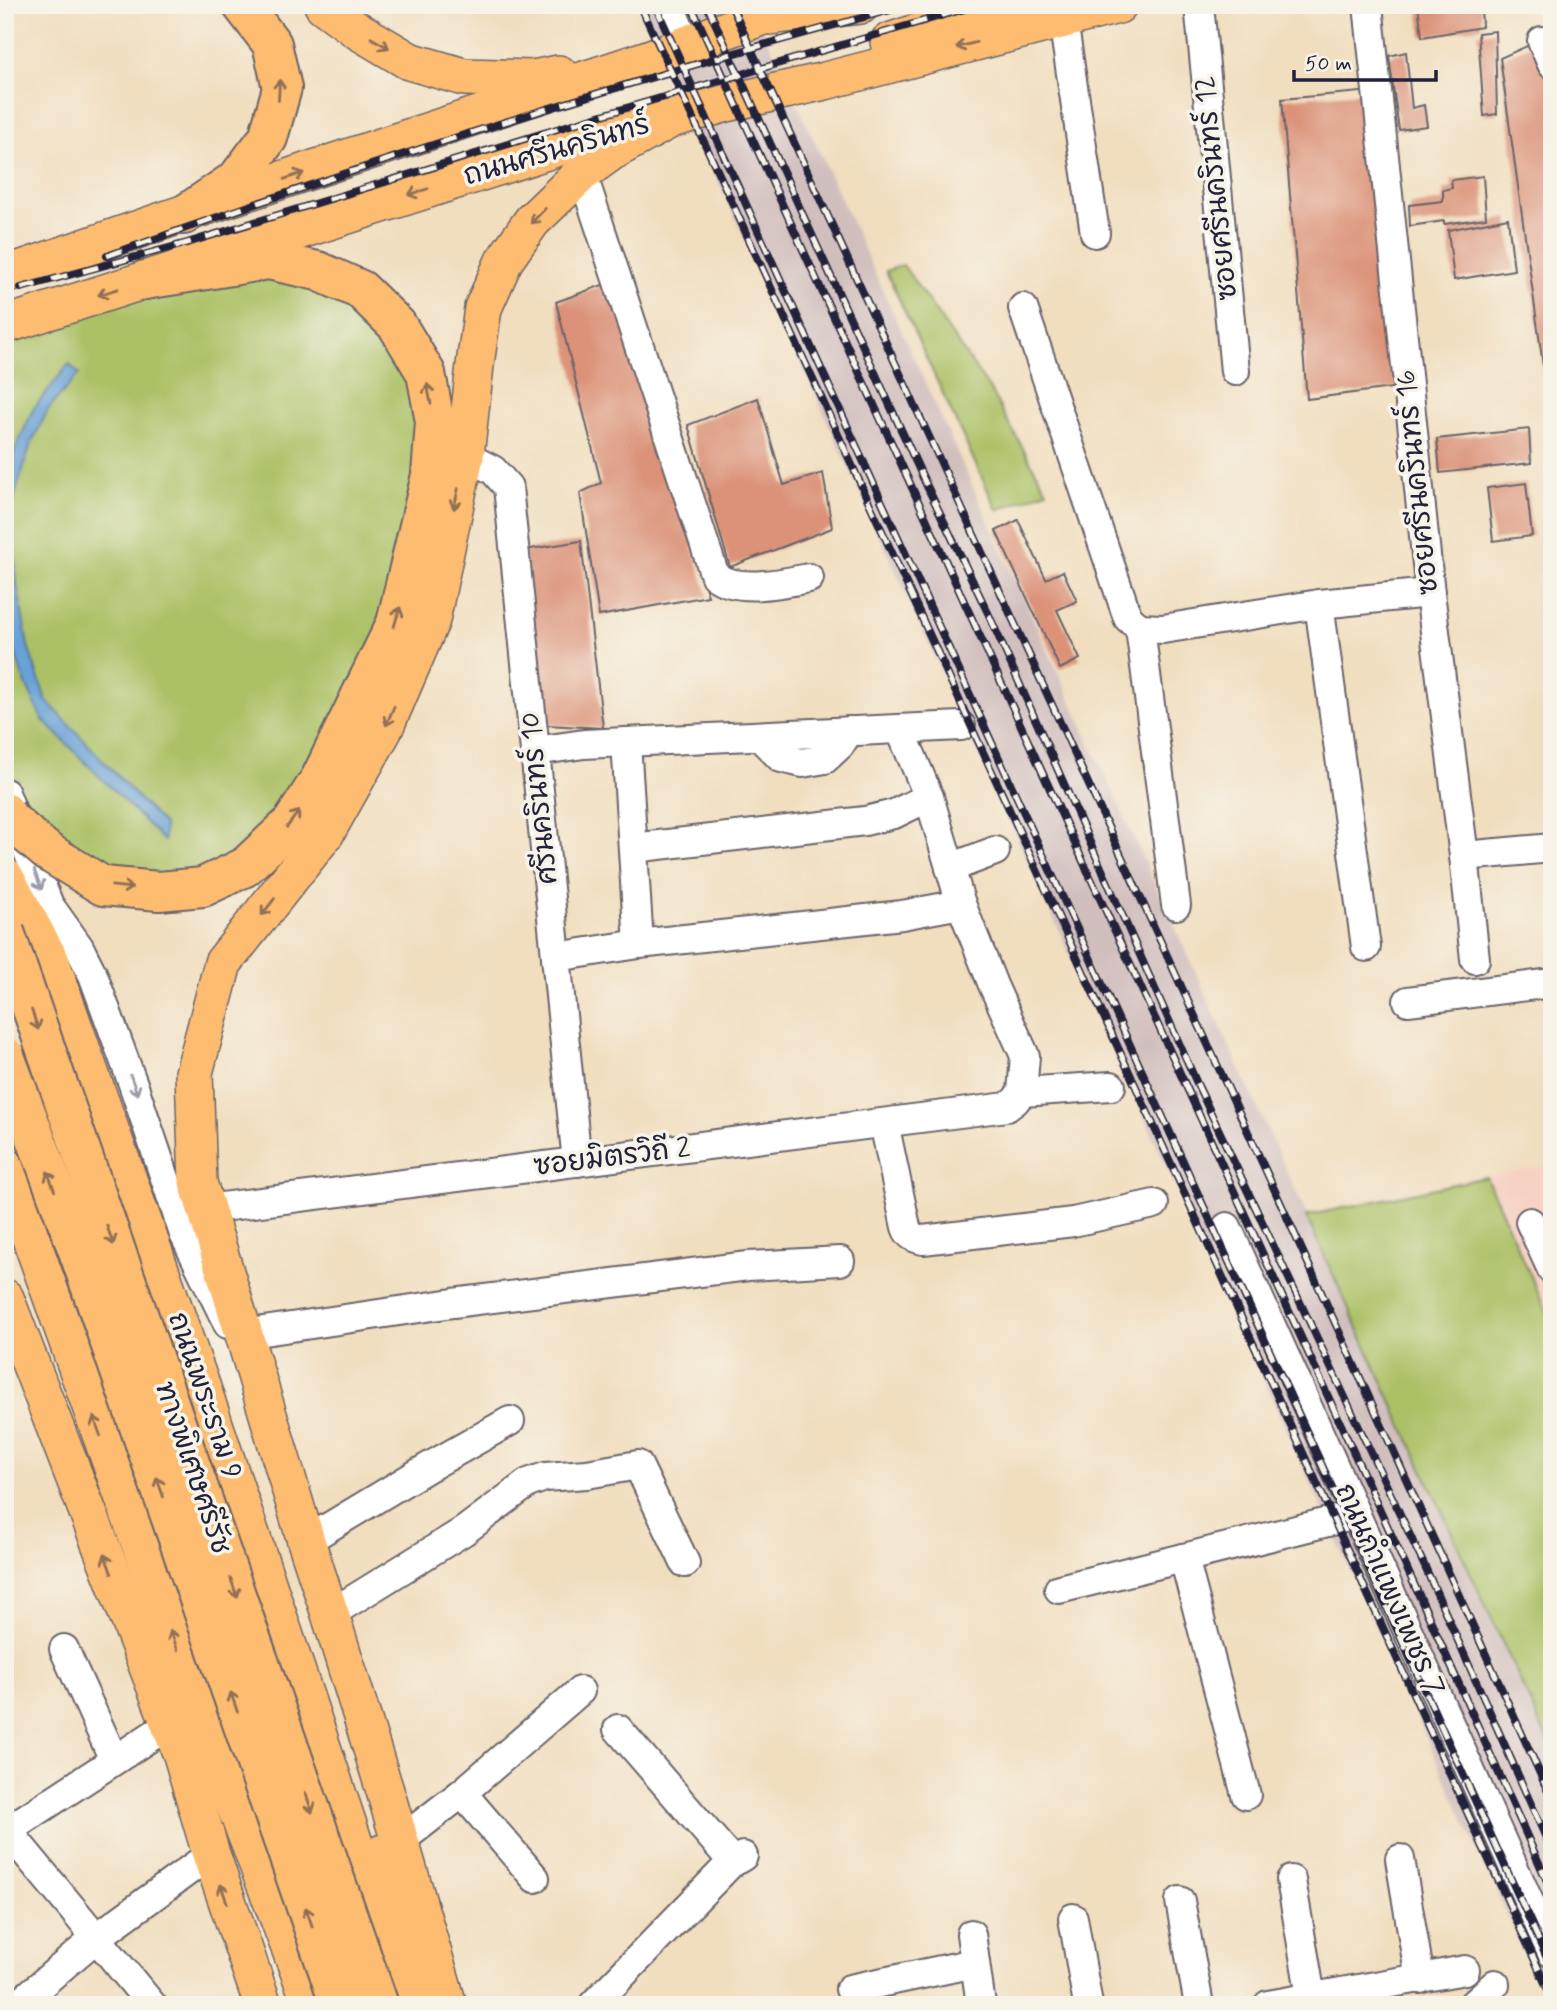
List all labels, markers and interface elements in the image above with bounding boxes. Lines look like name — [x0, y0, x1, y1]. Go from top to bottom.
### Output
one-way arrow — [369, 37, 389, 51]
scale bar — [1294, 38, 1436, 82]
one-way arrow — [955, 39, 978, 52]
text: 50 m — [1305, 50, 1352, 78]
street label: ซอยศรีนครินทร์ 12 — [1184, 74, 1247, 302]
one-way arrow — [273, 79, 286, 101]
street label: ถนนศรีนครินทร์ — [459, 104, 654, 195]
one-way arrow — [283, 169, 305, 181]
one-way arrow — [407, 187, 429, 200]
one-way arrow — [529, 207, 546, 224]
one-way arrow — [97, 286, 119, 299]
street label: ซอยศรีนครินทร์ 16 — [1385, 368, 1448, 597]
one-way arrow — [422, 384, 436, 406]
one-way arrow — [449, 487, 463, 510]
one-way arrow — [391, 607, 404, 629]
one-way arrow — [383, 704, 396, 726]
street label: ศรีนครินทร์ 10 — [510, 710, 567, 886]
one-way arrow — [286, 810, 300, 829]
one-way arrow — [33, 868, 46, 890]
one-way arrow — [110, 881, 132, 894]
one-way arrow — [260, 897, 275, 915]
one-way arrow — [30, 1008, 42, 1030]
one-way arrow — [128, 1073, 141, 1095]
street label: ซอยมิตรวิถี 2 — [532, 1129, 693, 1186]
one-way arrow — [44, 1170, 57, 1192]
one-way arrow — [105, 1223, 117, 1245]
street label: ถนนพระราม 9 — [158, 1308, 250, 1484]
street label: ทางพิเศษศรีรัช — [145, 1376, 240, 1559]
one-way arrow — [90, 1416, 103, 1438]
one-way arrow — [153, 1477, 165, 1499]
street label: ถนนกำแพงเพชร 7 — [1326, 1477, 1454, 1702]
one-way arrow — [101, 1554, 114, 1576]
one-way arrow — [229, 1577, 241, 1599]
one-way arrow — [167, 1630, 180, 1652]
one-way arrow — [227, 1692, 240, 1714]
one-way arrow — [304, 1791, 316, 1813]
one-way arrow — [217, 1883, 230, 1905]
one-way arrow — [302, 1907, 314, 1929]

